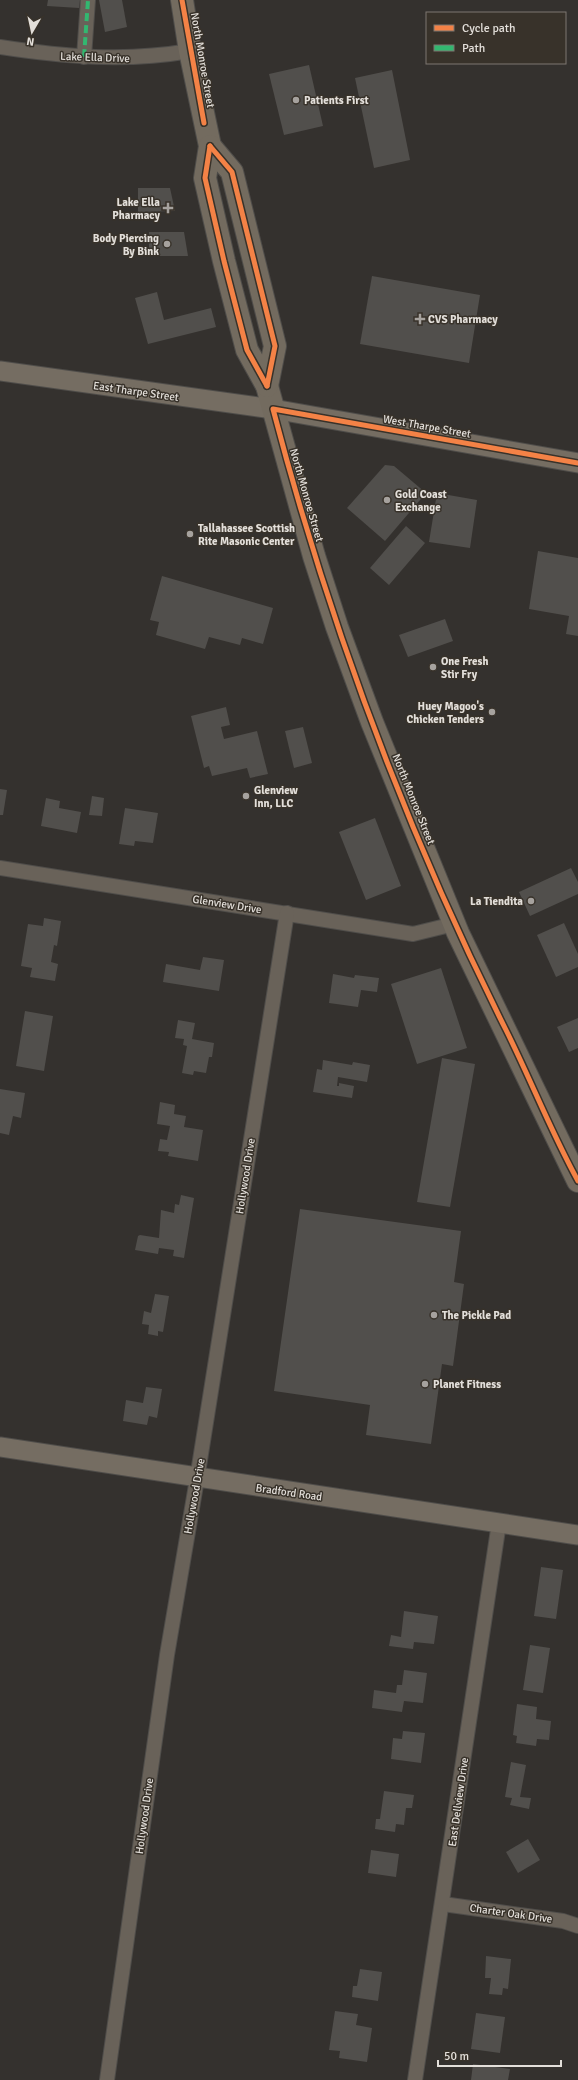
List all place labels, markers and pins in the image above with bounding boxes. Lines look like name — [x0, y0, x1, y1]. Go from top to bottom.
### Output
place label: Patients First — [304, 94, 369, 107]
marker: Patients First — [291, 95, 301, 105]
place label: Lake Ella Pharmacy — [112, 196, 161, 222]
marker: Lake Ella Pharmacy — [163, 203, 173, 213]
place label: Body Piercing By Bink — [93, 232, 159, 258]
marker: Body Piercing By Bink — [162, 239, 172, 249]
place label: CVS Pharmacy — [428, 313, 498, 326]
marker: CVS Pharmacy — [415, 314, 425, 324]
place label: Gold Coast Exchange — [395, 488, 447, 514]
marker: Gold Coast Exchange — [382, 495, 392, 505]
place label: Tallahassee Scottish Rite Masonic Center — [198, 522, 295, 548]
marker: Tallahassee Scottish Rite Masonic Center — [185, 529, 195, 539]
place label: One Fresh Stir Fry — [441, 655, 488, 681]
marker: One Fresh Stir Fry — [428, 662, 438, 672]
place label: Huey Magoo's Chicken Tenders — [407, 700, 484, 726]
marker: Huey Magoo's Chicken Tenders — [487, 707, 497, 717]
place label: Glenview Inn, LLC — [254, 784, 299, 810]
marker: Glenview Inn, LLC — [241, 791, 251, 801]
place label: La Tiendita — [470, 895, 523, 908]
marker: La Tiendita — [526, 896, 536, 906]
place label: The Pickle Pad — [442, 1309, 511, 1322]
marker: The Pickle Pad — [429, 1310, 439, 1320]
place label: Planet Fitness — [433, 1378, 501, 1391]
marker: Planet Fitness — [420, 1379, 430, 1389]

